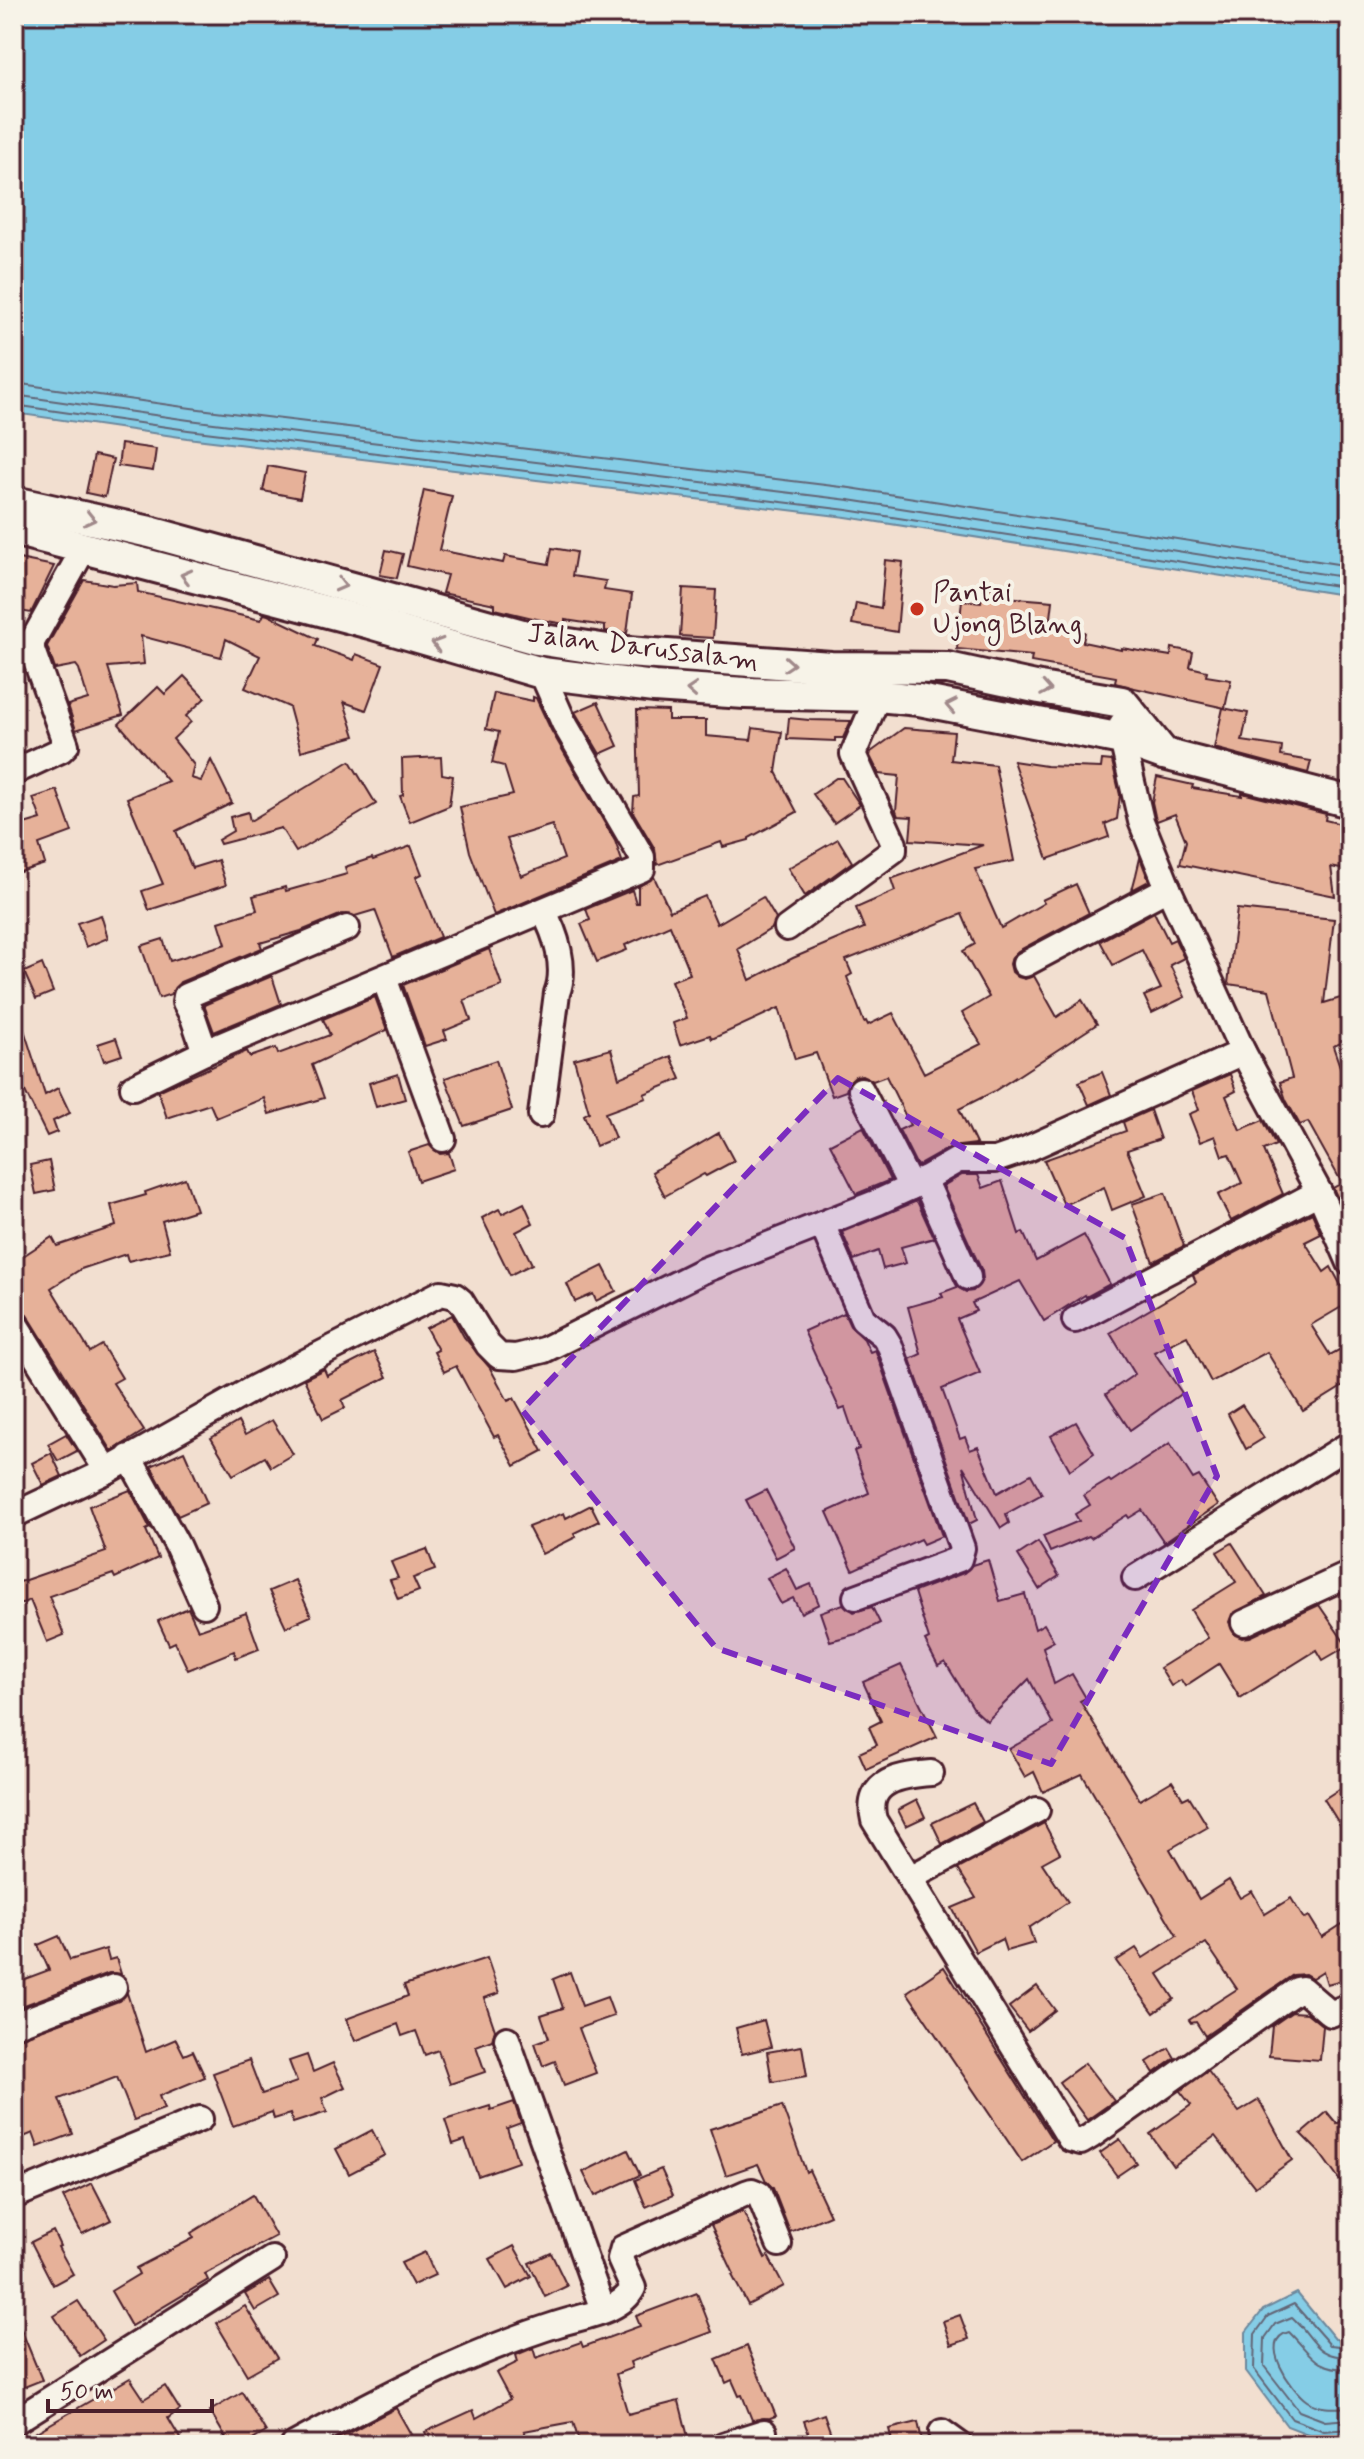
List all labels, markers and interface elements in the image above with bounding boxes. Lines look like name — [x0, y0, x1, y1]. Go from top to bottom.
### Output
one-way arrow — [83, 510, 96, 527]
one-way arrow — [180, 569, 194, 586]
place label: Pantai Ujong Blang — [933, 575, 1082, 646]
one-way arrow — [334, 576, 348, 592]
marker: Pantai Ujong Blang — [908, 600, 926, 618]
street label: Jalan Darussalam — [525, 615, 761, 681]
one-way arrow — [431, 637, 445, 653]
one-way arrow — [783, 655, 796, 672]
one-way arrow — [1040, 680, 1053, 697]
one-way arrow — [685, 682, 698, 699]
one-way arrow — [945, 699, 958, 716]
scale bar — [48, 2363, 212, 2413]
text: 50 m — [60, 2377, 114, 2408]

